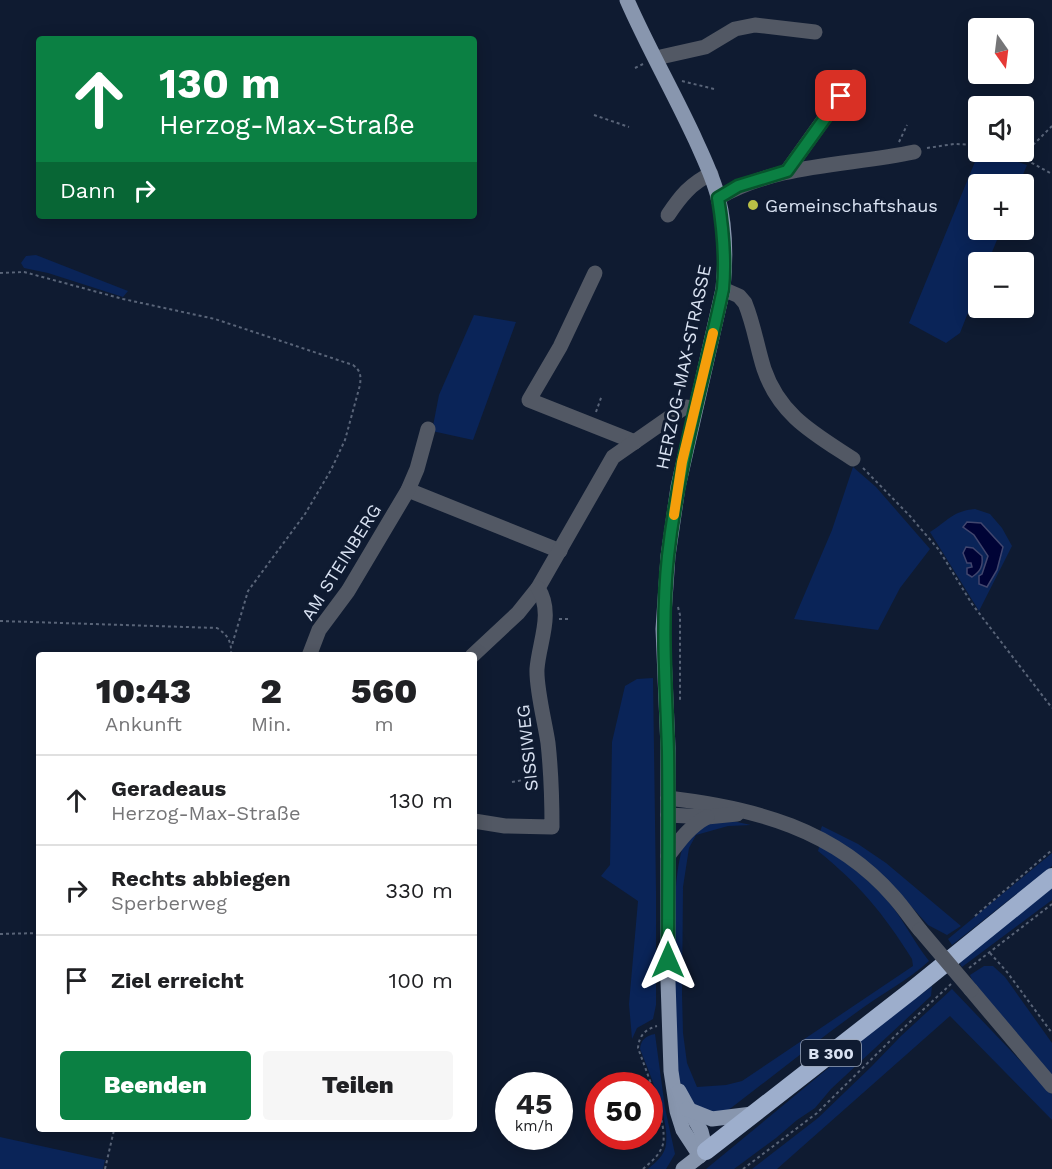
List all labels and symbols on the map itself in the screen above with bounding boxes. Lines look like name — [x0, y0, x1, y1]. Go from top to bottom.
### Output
north arrow — [968, 18, 1034, 84]
pin — [815, 70, 866, 121]
place label: Gemeinschaftshaus — [765, 195, 938, 216]
marker: Gemeinschaftshaus — [746, 198, 760, 212]
street label: HERZOG-MAX-STRASSE — [651, 263, 715, 471]
street label: AM STEINBERG — [297, 500, 385, 624]
street label: SISSIWEG — [512, 704, 542, 792]
position arrow — [636, 928, 700, 992]
road number: B 300 — [801, 1040, 861, 1066]
speed limit sign: 50 — [585, 1072, 663, 1150]

